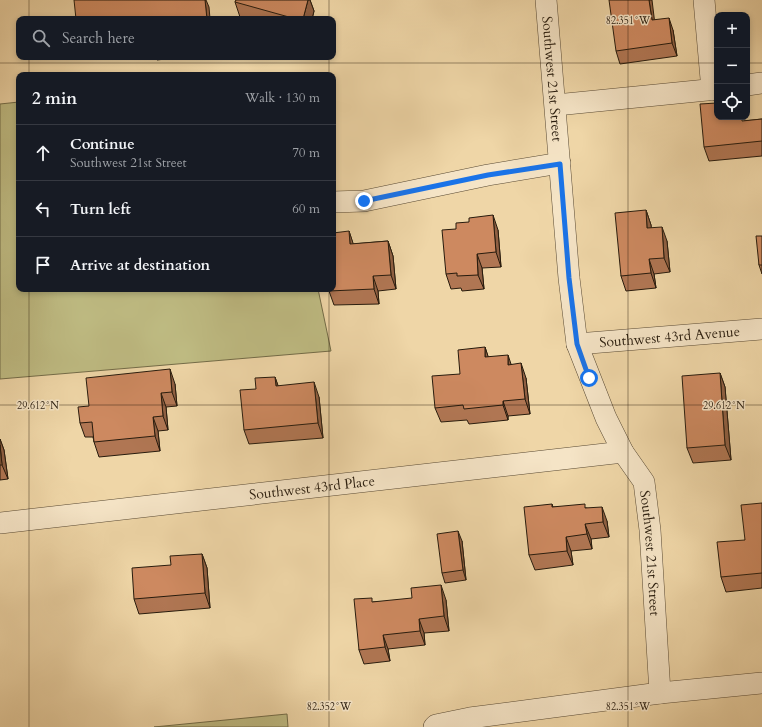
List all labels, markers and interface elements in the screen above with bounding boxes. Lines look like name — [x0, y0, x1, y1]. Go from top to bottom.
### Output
map controls — [714, 12, 750, 120]
button: + — [714, 12, 750, 48]
text: 82.351°W — [606, 14, 651, 28]
street label: Southwest 21st Street — [537, 15, 567, 143]
search box — [16, 16, 336, 60]
icon: search — [30, 27, 52, 49]
text: Search here — [62, 28, 135, 48]
button: − — [714, 48, 750, 84]
button: locate — [714, 84, 750, 120]
text: 2 min — [32, 87, 77, 110]
text: Walk · 130 m — [245, 89, 320, 107]
text: Continue — [70, 134, 135, 154]
icon: ahead — [32, 142, 54, 164]
text: 70 m — [292, 144, 320, 162]
text: Southwest 21st Street — [70, 154, 187, 172]
route end — [355, 192, 373, 210]
icon: left — [32, 198, 54, 220]
text: Turn left — [70, 199, 131, 219]
text: 60 m — [292, 200, 320, 218]
icon: arrive — [32, 254, 54, 276]
text: Arrive at destination — [70, 255, 210, 275]
street label: Southwest 43rd Avenue — [599, 322, 741, 352]
route start — [580, 369, 598, 387]
text: 29.612°N — [17, 399, 59, 413]
text: 29.612°N — [703, 399, 745, 413]
street label: Southwest 43rd Place — [248, 471, 376, 505]
street label: Southwest 21st Street — [635, 489, 664, 617]
text: 82.352°W — [307, 700, 352, 714]
text: 82.351°W — [606, 700, 651, 714]

